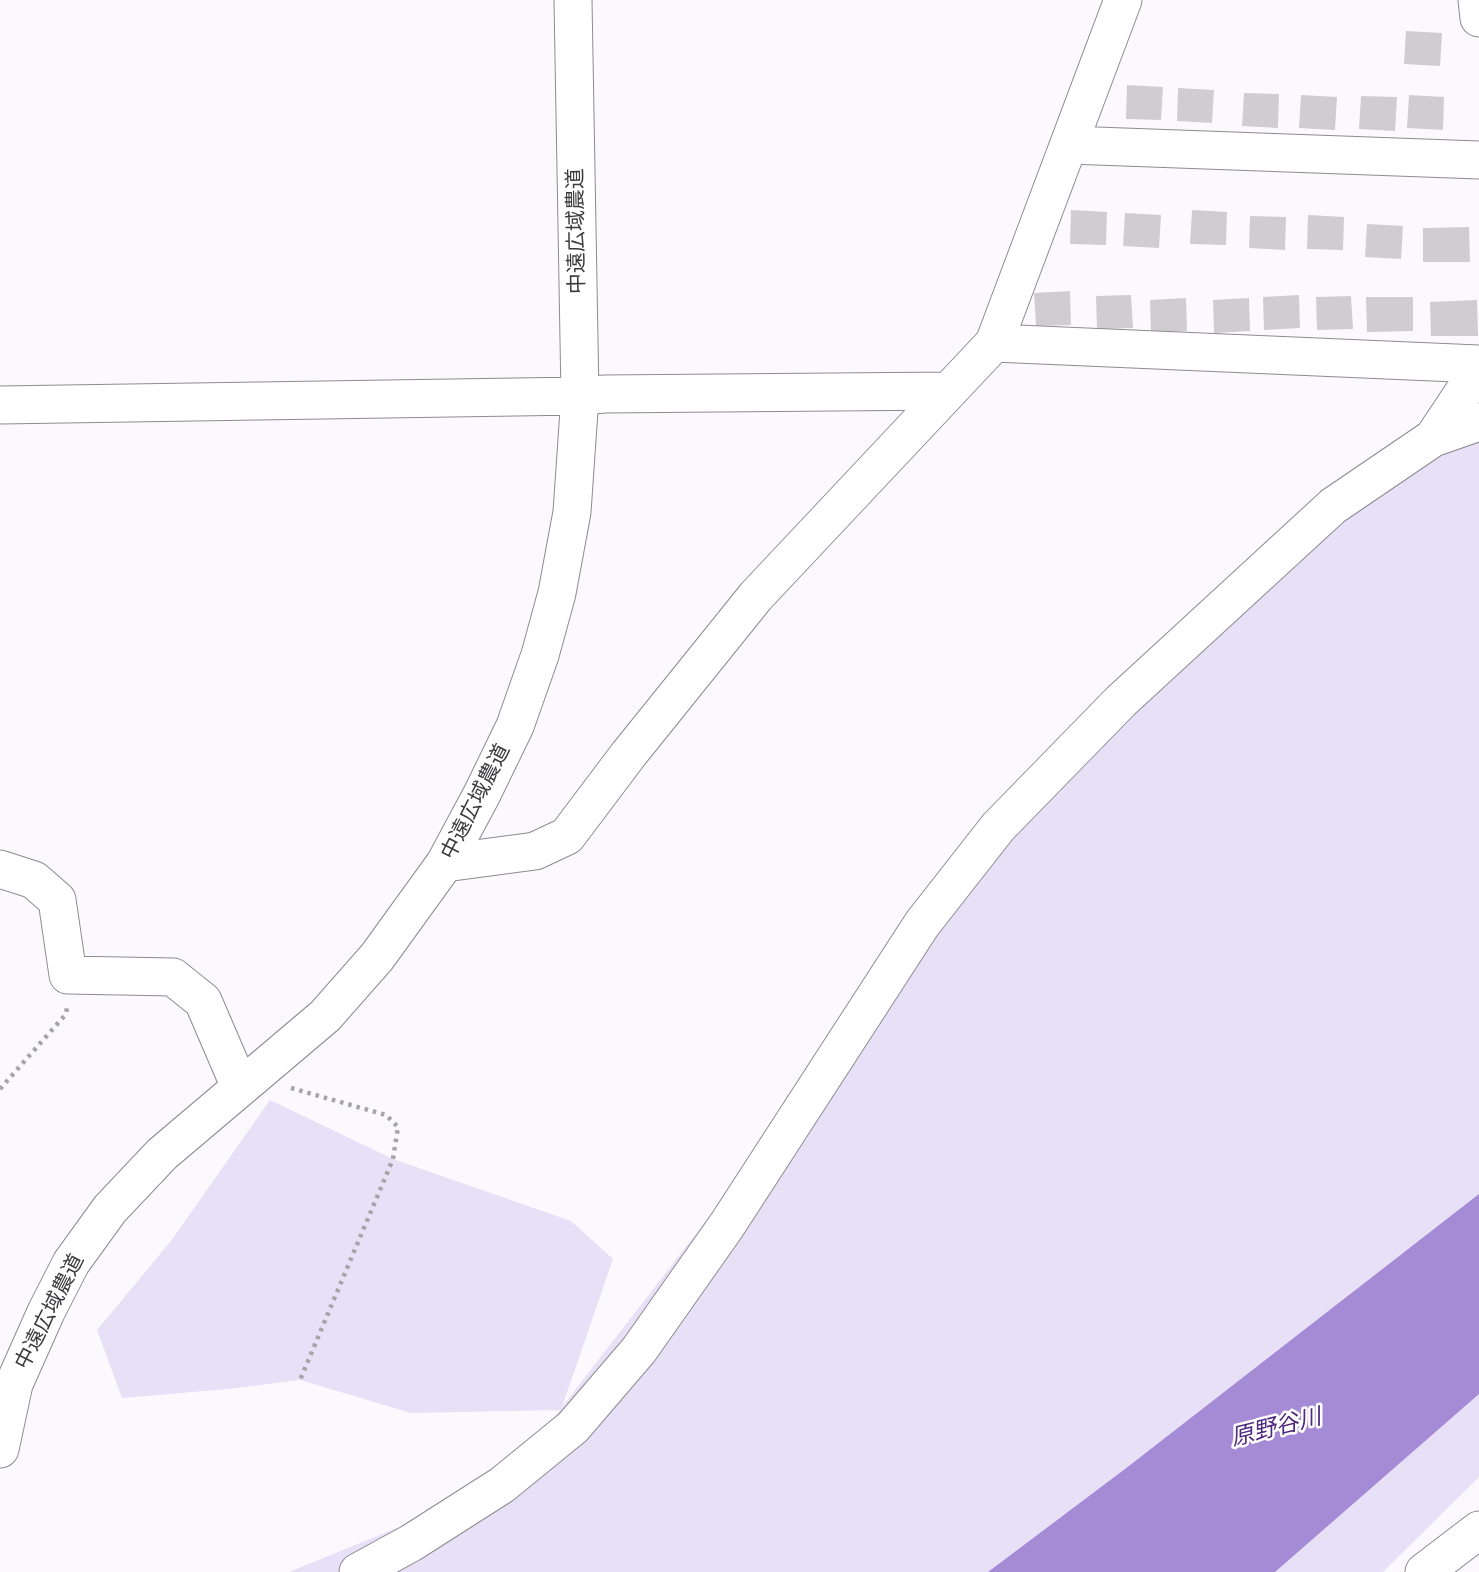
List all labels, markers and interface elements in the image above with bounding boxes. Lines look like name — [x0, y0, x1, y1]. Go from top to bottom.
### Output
street label: 中遠広域農道 — [563, 168, 591, 294]
street label: 中遠広域農道 — [436, 740, 516, 864]
street label: 中遠広域農道 — [10, 1250, 90, 1374]
water label: 原野谷川 — [1228, 1403, 1324, 1453]

